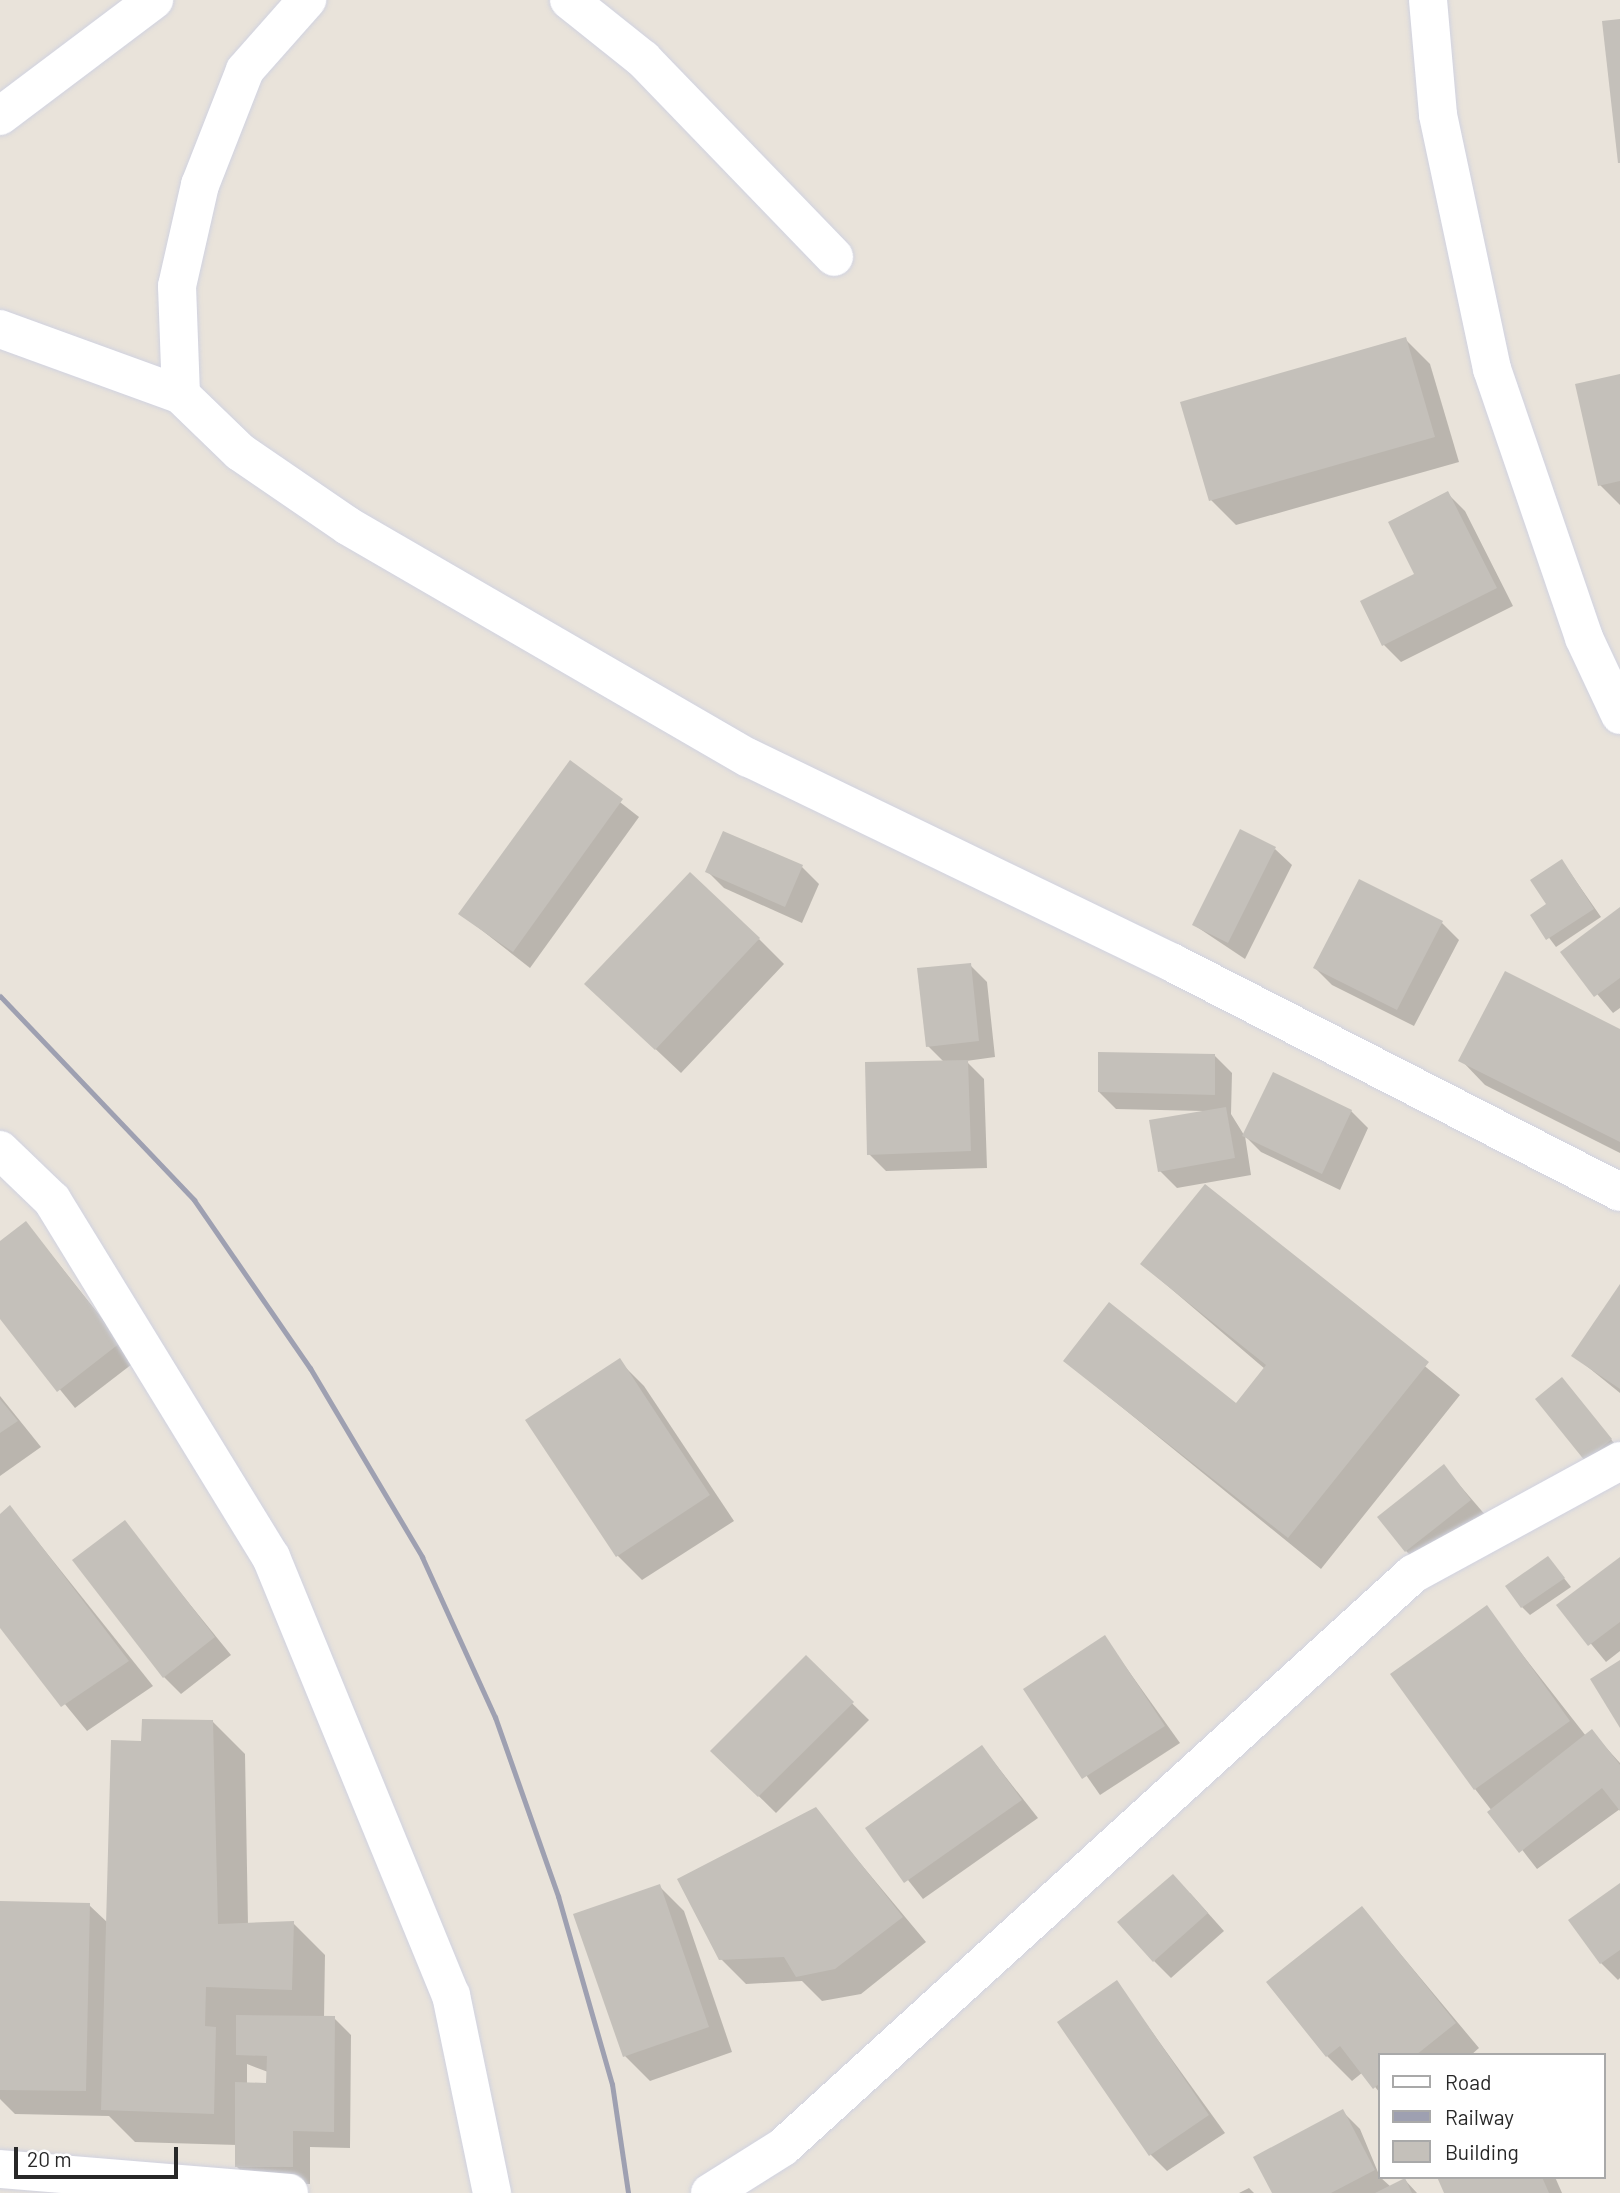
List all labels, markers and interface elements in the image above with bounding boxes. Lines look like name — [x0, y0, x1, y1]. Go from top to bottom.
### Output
legend — [1378, 2053, 1606, 2179]
text: Road — [1445, 2069, 1491, 2094]
text: Railway — [1445, 2104, 1514, 2129]
scale bar — [18, 2134, 182, 2178]
text: Building — [1445, 2139, 1519, 2164]
text: 20 m — [27, 2146, 72, 2171]

